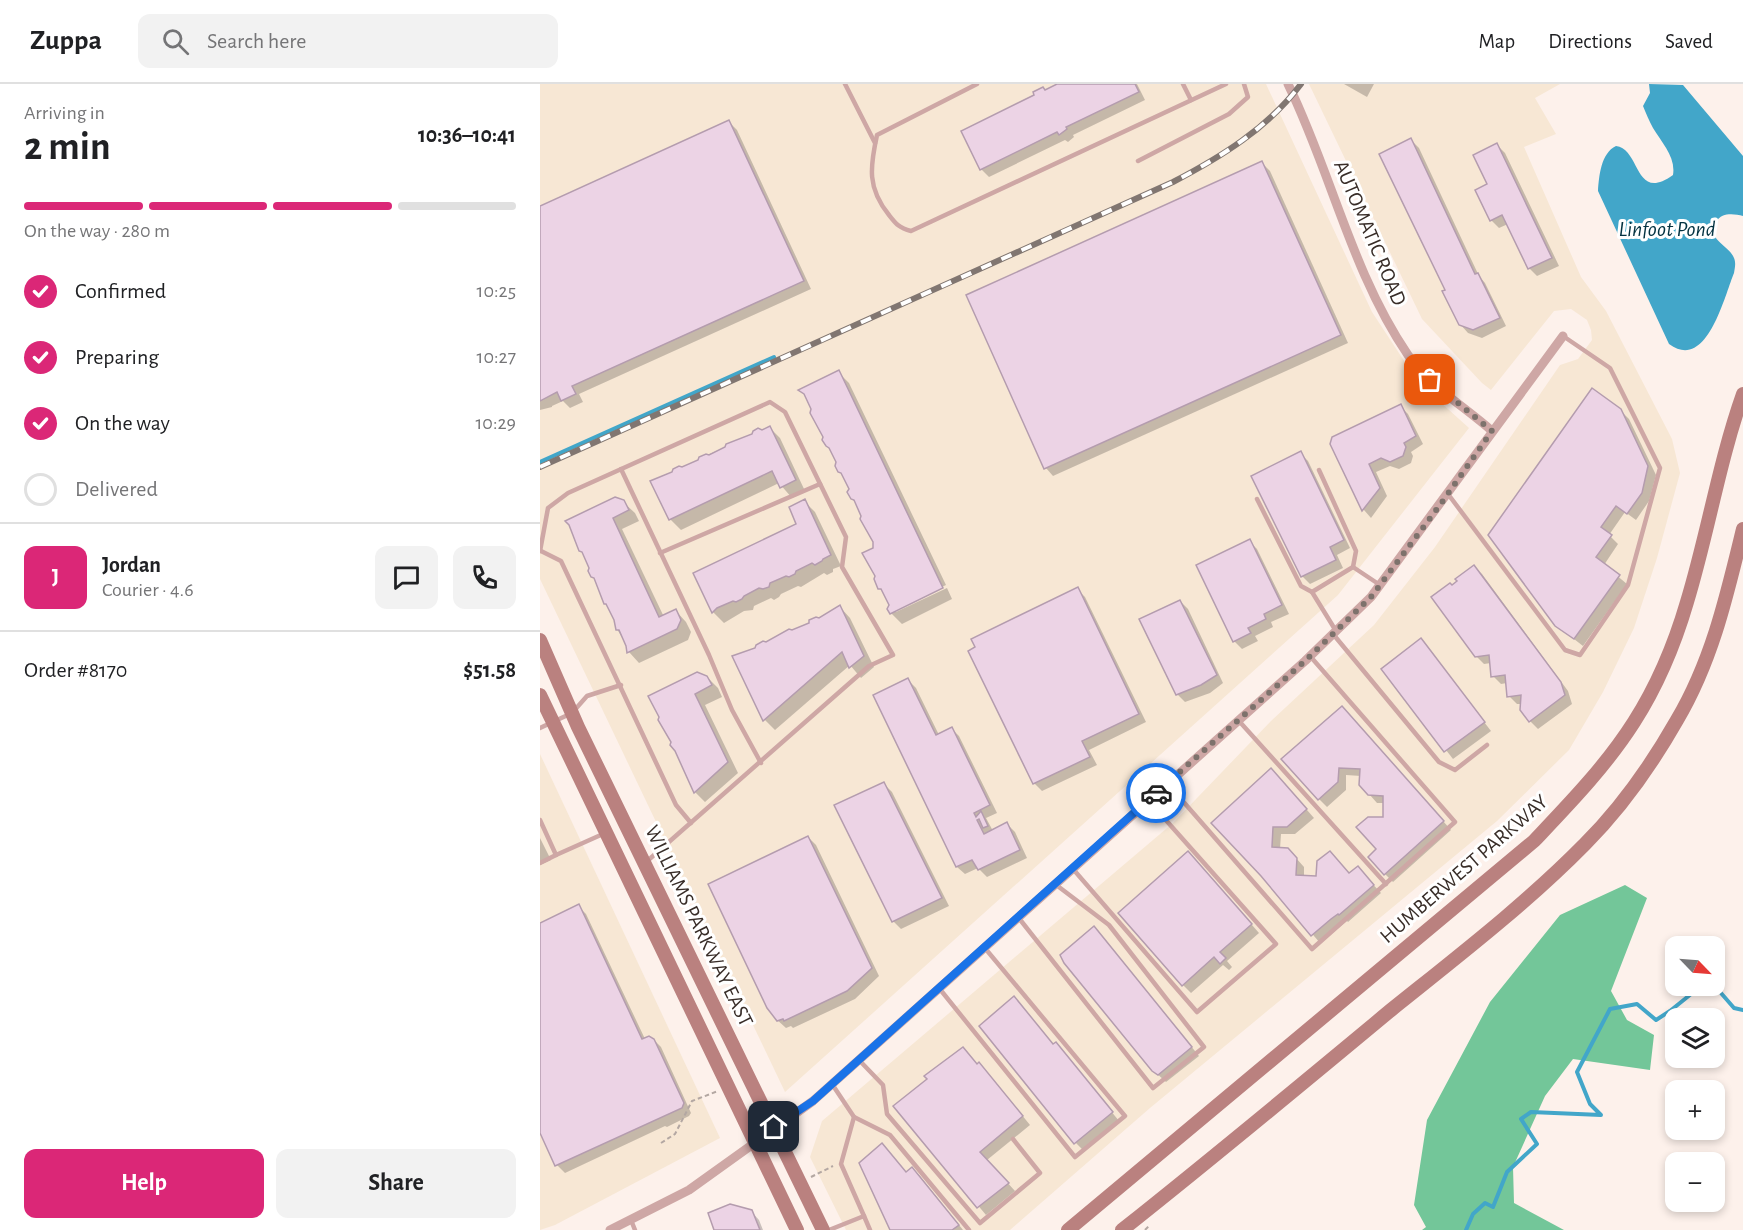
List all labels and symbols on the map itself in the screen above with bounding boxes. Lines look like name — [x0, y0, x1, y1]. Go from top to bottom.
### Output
street label: AUTOMATIC ROAD — [1330, 157, 1410, 309]
water label: Linfoot Pond — [1618, 218, 1716, 240]
pin — [1404, 354, 1455, 405]
courier — [1126, 763, 1186, 823]
street label: HUMBERWEST PARKWAY — [1376, 791, 1552, 947]
street label: WILLIAMS PARKWAY EAST — [641, 822, 757, 1030]
north arrow — [1665, 936, 1725, 996]
pin — [748, 1101, 799, 1152]

